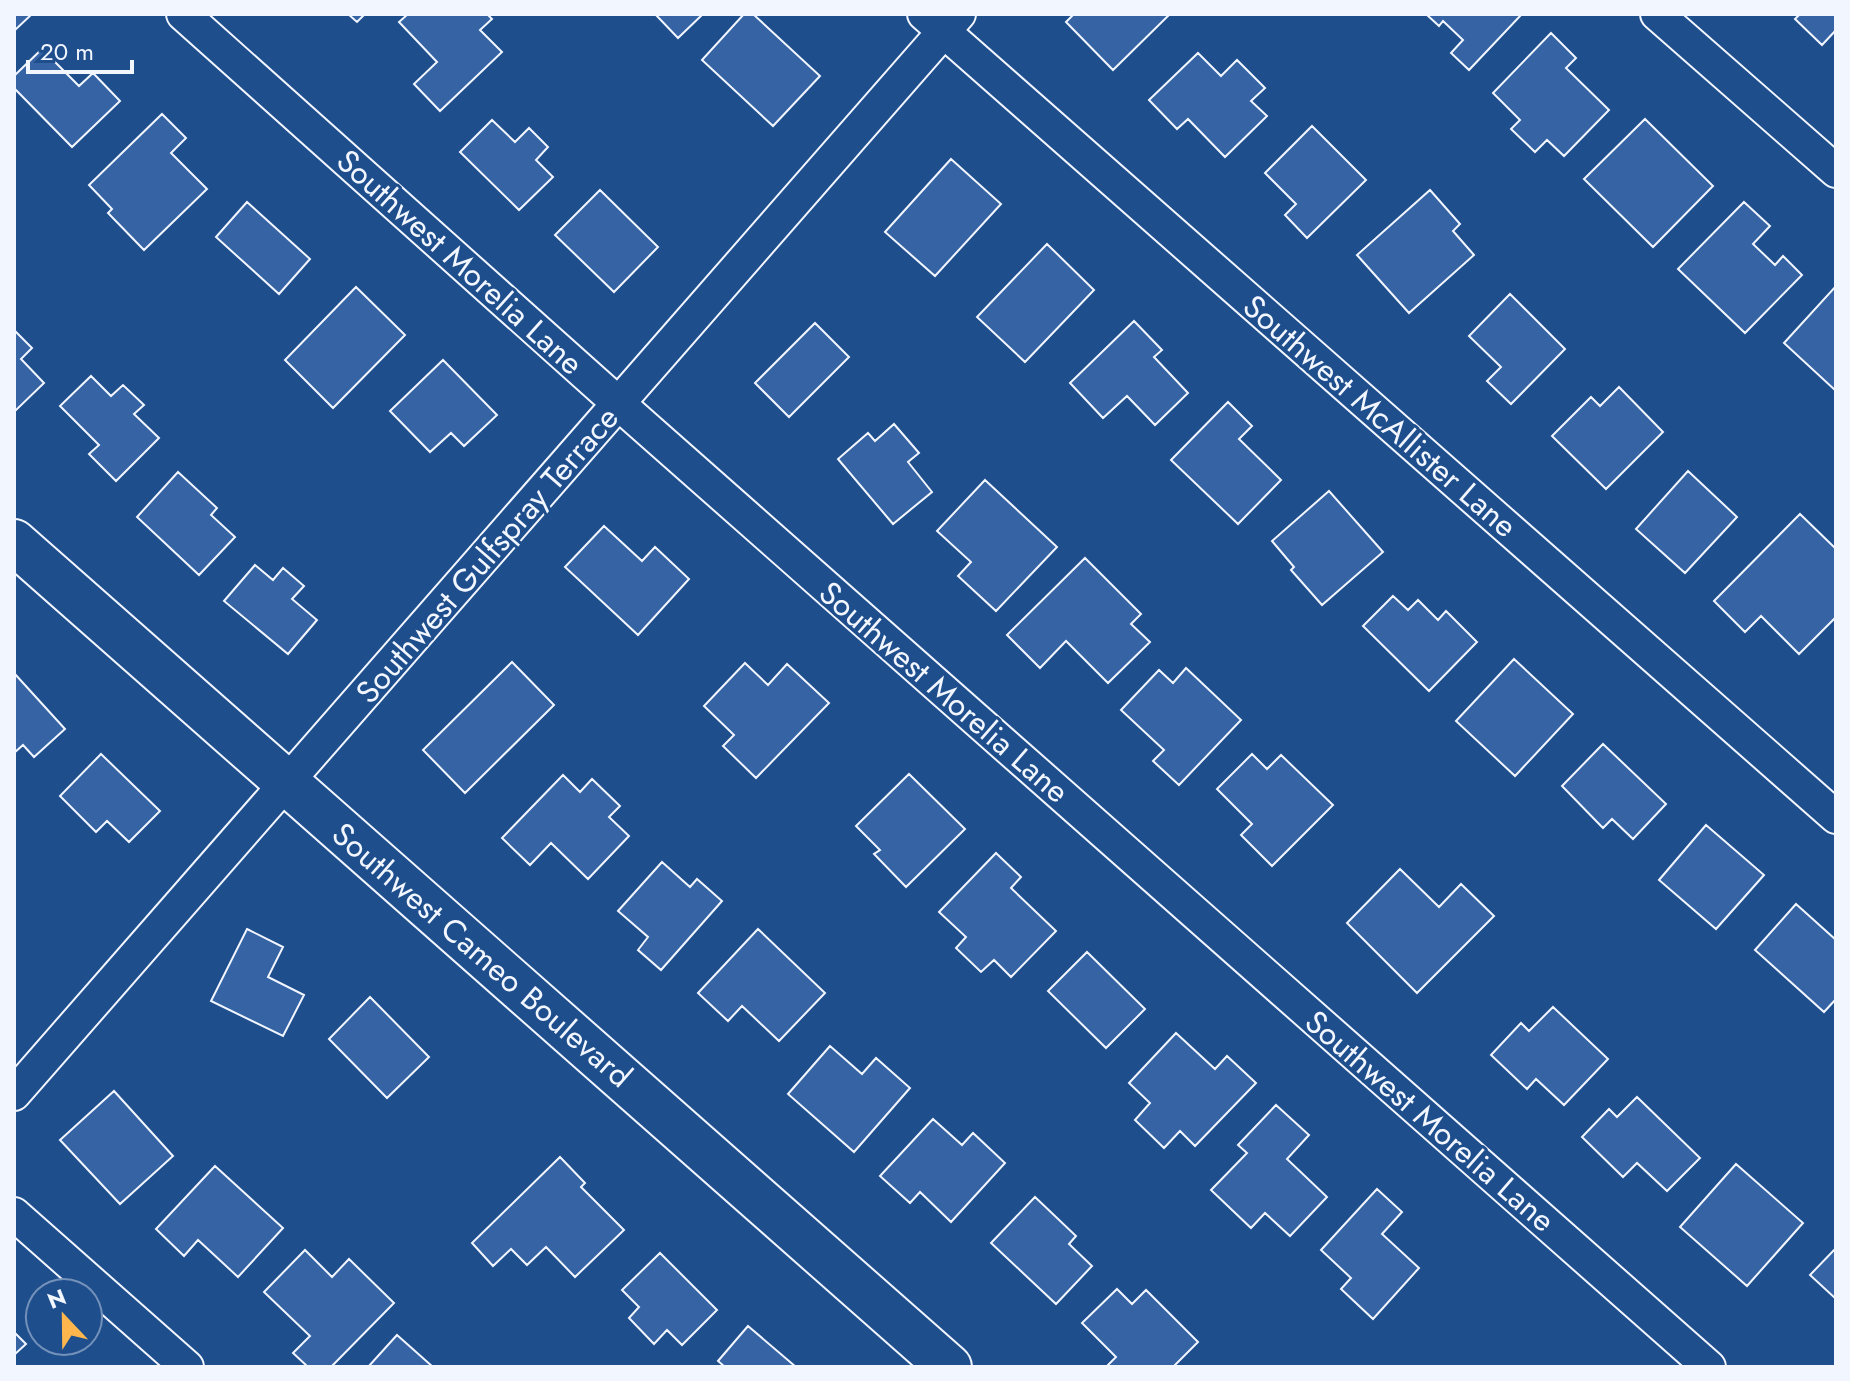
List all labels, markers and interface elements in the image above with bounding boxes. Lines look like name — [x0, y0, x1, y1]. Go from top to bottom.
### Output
scale bar — [28, 24, 132, 74]
text: 20 m — [40, 34, 94, 69]
street label: Southwest Morelia Lane — [326, 138, 594, 386]
street label: Southwest McAllister Lane — [1233, 284, 1527, 548]
street label: Southwest Gulfspray Terrace — [345, 396, 629, 714]
street label: Southwest Morelia Lane — [809, 570, 1079, 814]
street label: Southwest Cameo Boulevard — [322, 812, 642, 1098]
street label: Southwest Morelia Lane — [1295, 999, 1565, 1243]
north arrow — [24, 1277, 104, 1357]
text: N — [42, 1280, 71, 1317]

